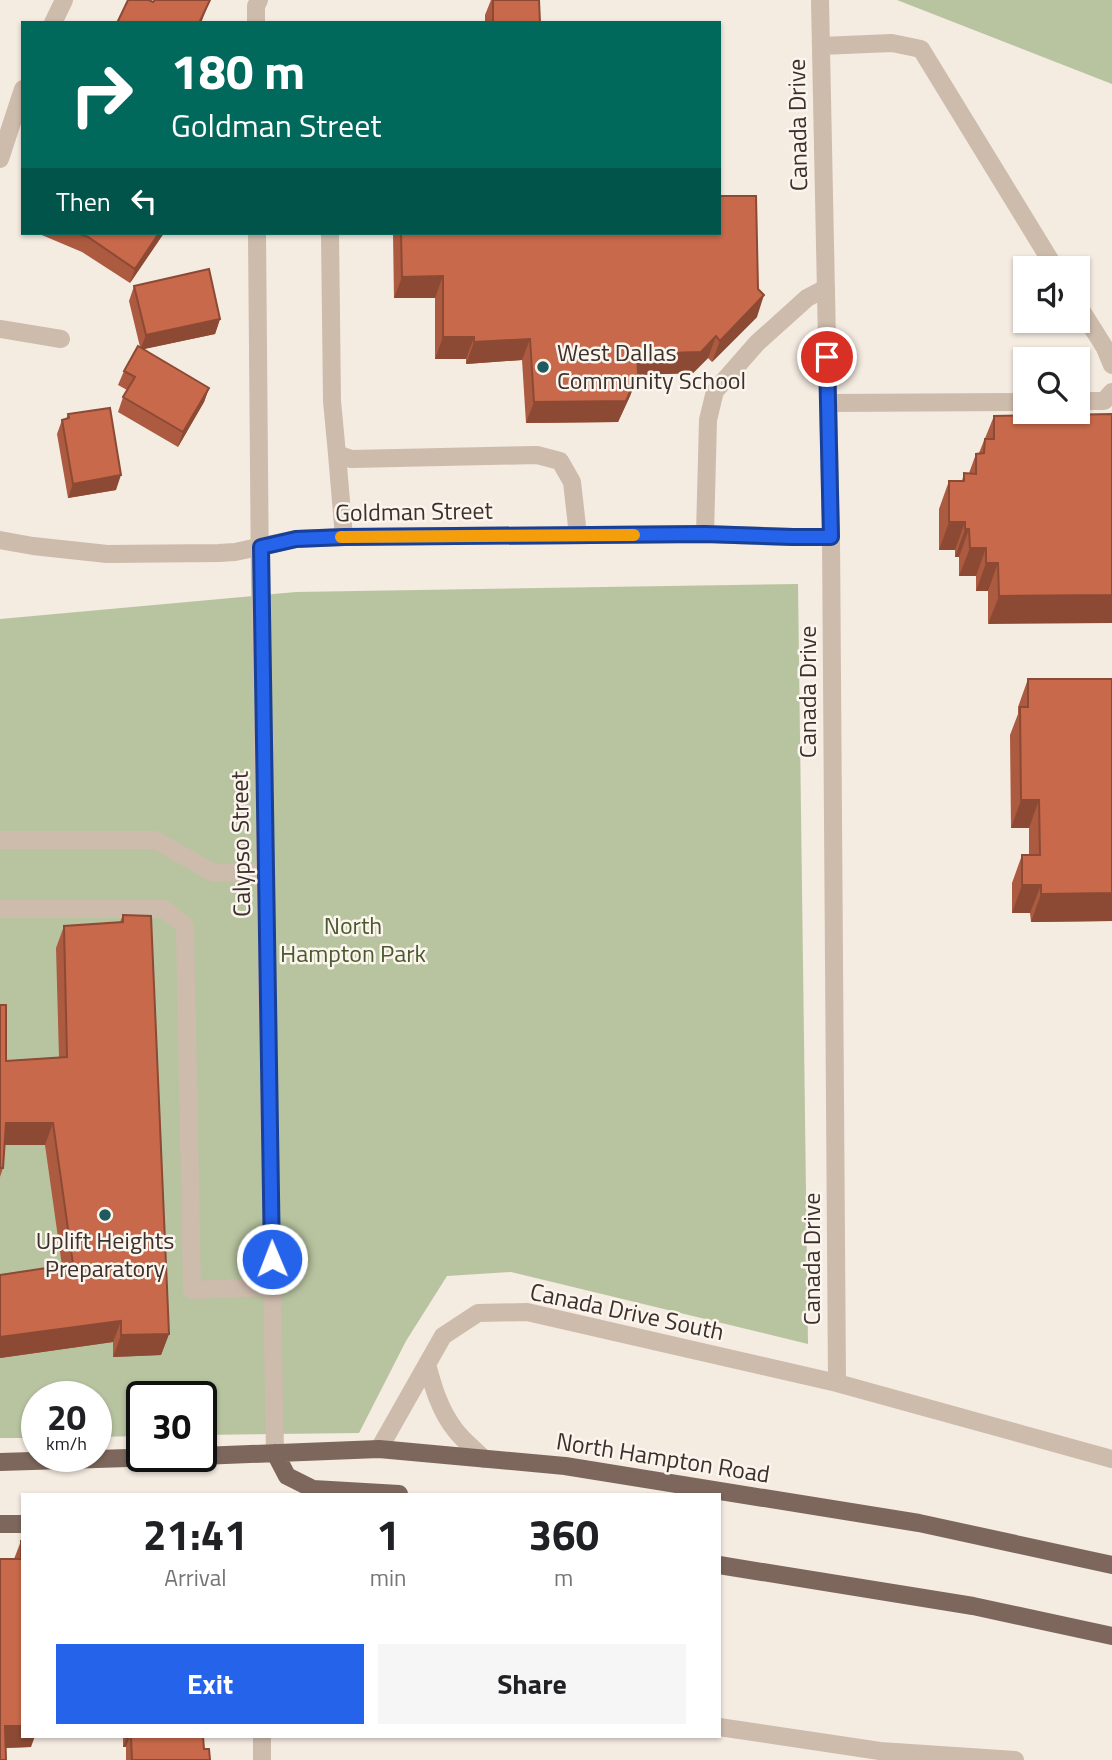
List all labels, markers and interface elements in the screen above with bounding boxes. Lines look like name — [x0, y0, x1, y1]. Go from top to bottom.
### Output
text: 180 m — [171, 33, 305, 108]
icon: right — [56, 49, 147, 140]
street label: Canada Drive — [778, 58, 816, 192]
text: Goldman Street — [171, 101, 381, 149]
text: Then — [56, 182, 111, 221]
icon: left — [125, 182, 163, 220]
map controls — [1013, 256, 1090, 424]
button: sound — [1013, 256, 1090, 333]
pin — [797, 327, 857, 387]
place label: West Dallas Community School — [557, 334, 746, 398]
icon: arrive — [808, 338, 846, 376]
button: search — [1013, 347, 1090, 424]
marker: West Dallas Community School — [535, 359, 551, 375]
street label: Goldman Street — [335, 492, 494, 530]
street label: Canada Drive — [789, 626, 825, 758]
street label: Calypso Street — [221, 770, 259, 917]
park label: North Hampton Park — [280, 907, 427, 971]
street label: Canada Drive — [793, 1193, 829, 1325]
marker: Uplift Heights Preparatory — [97, 1207, 113, 1223]
place label: Uplift Heights Preparatory — [36, 1222, 174, 1286]
position arrow — [235, 1222, 309, 1296]
street label: Canada Drive South — [527, 1273, 728, 1349]
speed limit sign: 30 — [126, 1381, 217, 1472]
text: 20 — [47, 1390, 86, 1444]
street label: North Hampton Road — [554, 1422, 773, 1492]
text: km/h — [46, 1430, 87, 1457]
text: 21:41 — [143, 1502, 248, 1566]
text: 1 — [376, 1502, 400, 1566]
text: 360 — [528, 1502, 599, 1566]
text: Arrival — [164, 1560, 227, 1595]
text: min — [370, 1560, 406, 1595]
text: m — [554, 1560, 573, 1595]
button: Exit — [56, 1644, 364, 1724]
button: Share — [378, 1644, 686, 1724]

